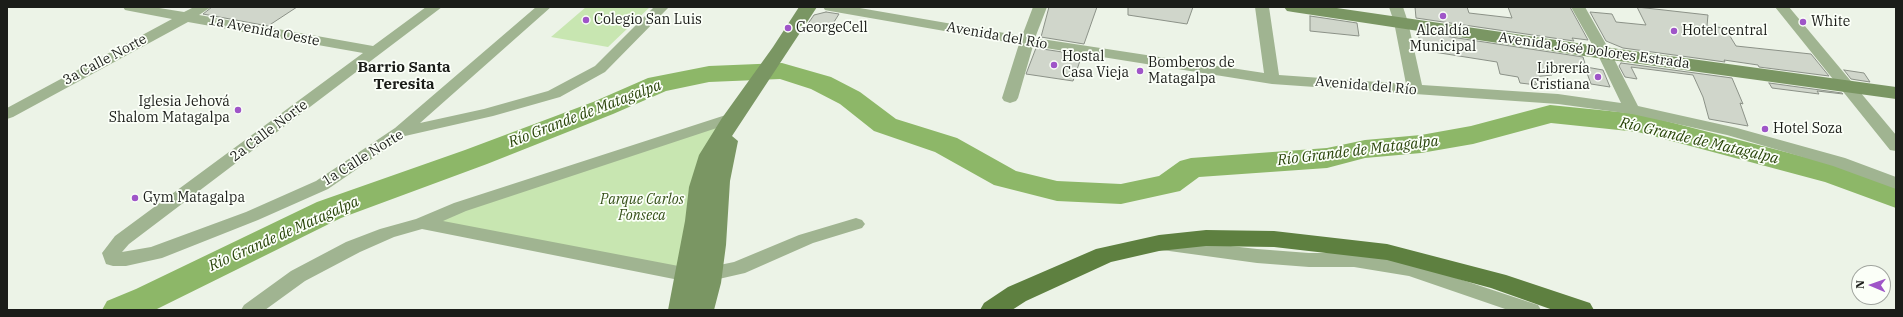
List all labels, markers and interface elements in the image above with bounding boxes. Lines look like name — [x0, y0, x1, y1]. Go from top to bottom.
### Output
marker: Alcaldía Municipal — [1438, 11, 1448, 21]
street label: 1a Avenida Oeste — [207, 12, 321, 50]
place label: Colegio San Luis — [594, 12, 702, 28]
place label: White — [1811, 14, 1850, 30]
marker: Colegio San Luis — [581, 15, 591, 25]
marker: White — [1798, 17, 1808, 27]
street label: Avenida del Río — [945, 19, 1049, 53]
place label: GeorgeCell — [796, 20, 868, 36]
marker: GeorgeCell — [783, 23, 793, 33]
place label: Alcaldía Municipal — [1410, 23, 1476, 56]
place label: Hotel central — [1682, 23, 1767, 39]
marker: Hotel central — [1669, 26, 1679, 36]
street label: Avenida José Dolores Estrada — [1497, 29, 1691, 73]
street label: 3a Calle Norte — [60, 31, 150, 89]
place label: Hostal Casa Vieja — [1062, 49, 1129, 82]
place label: Bomberos de Matagalpa — [1148, 55, 1235, 88]
district label: Barrio Santa Teresita — [357, 59, 451, 94]
marker: Hostal Casa Vieja — [1049, 60, 1059, 70]
place label: Librería Cristiana — [1530, 61, 1590, 94]
marker: Bomberos de Matagalpa — [1135, 66, 1145, 76]
marker: Librería Cristiana — [1593, 72, 1603, 82]
street label: Avenida del Río — [1314, 73, 1418, 99]
water label: Río Grande de Matagalpa — [506, 77, 664, 151]
place label: Iglesia Jehová Shalom Matagalpa — [109, 94, 230, 126]
street label: 2a Calle Norte — [227, 96, 311, 166]
marker: Iglesia Jehová Shalom Matagalpa — [233, 105, 243, 115]
water label: Río Grande de Matagalpa — [1618, 114, 1780, 168]
place label: Hotel Soza — [1773, 121, 1843, 137]
marker: Hotel Soza — [1760, 124, 1770, 134]
street label: 1a Calle Norte — [319, 126, 407, 190]
water label: Río Grande de Matagalpa — [1276, 132, 1440, 170]
place label: Gym Matagalpa — [143, 190, 245, 206]
park label: Parque Carlos Fonseca — [600, 192, 684, 224]
marker: Gym Matagalpa — [130, 193, 140, 203]
water label: Río Grande de Matagalpa — [206, 193, 362, 275]
north arrow — [1851, 265, 1891, 305]
text: N — [1853, 280, 1867, 289]

